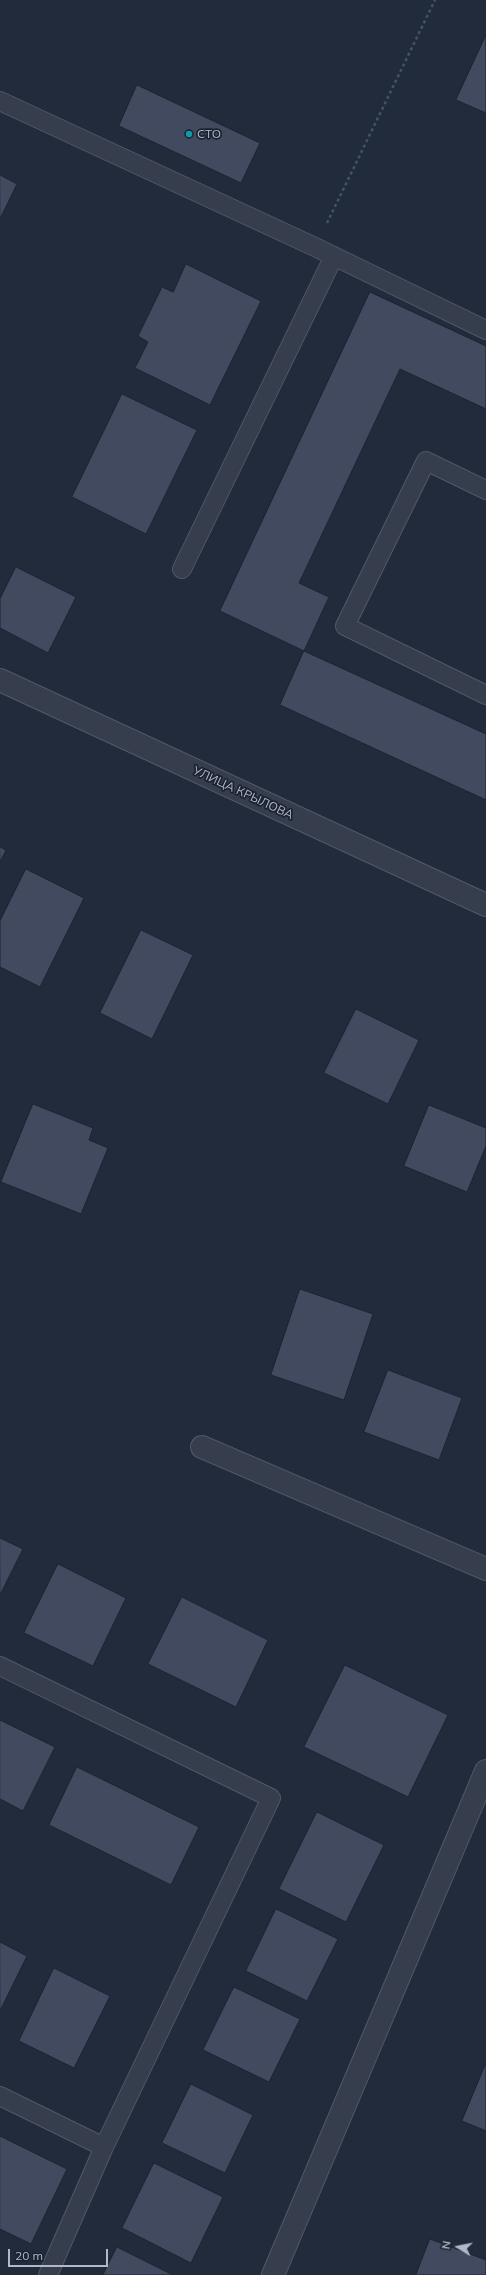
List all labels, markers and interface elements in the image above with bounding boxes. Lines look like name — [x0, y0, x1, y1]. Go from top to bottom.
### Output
place label: СТО — [197, 127, 221, 141]
marker: СТО — [184, 129, 194, 139]
street label: УЛИЦА КРЫЛОВА — [191, 763, 295, 823]
north arrow — [438, 2227, 478, 2267]
text: N — [439, 2240, 454, 2250]
scale bar — [10, 2241, 110, 2267]
text: 20 m — [15, 2248, 43, 2263]

